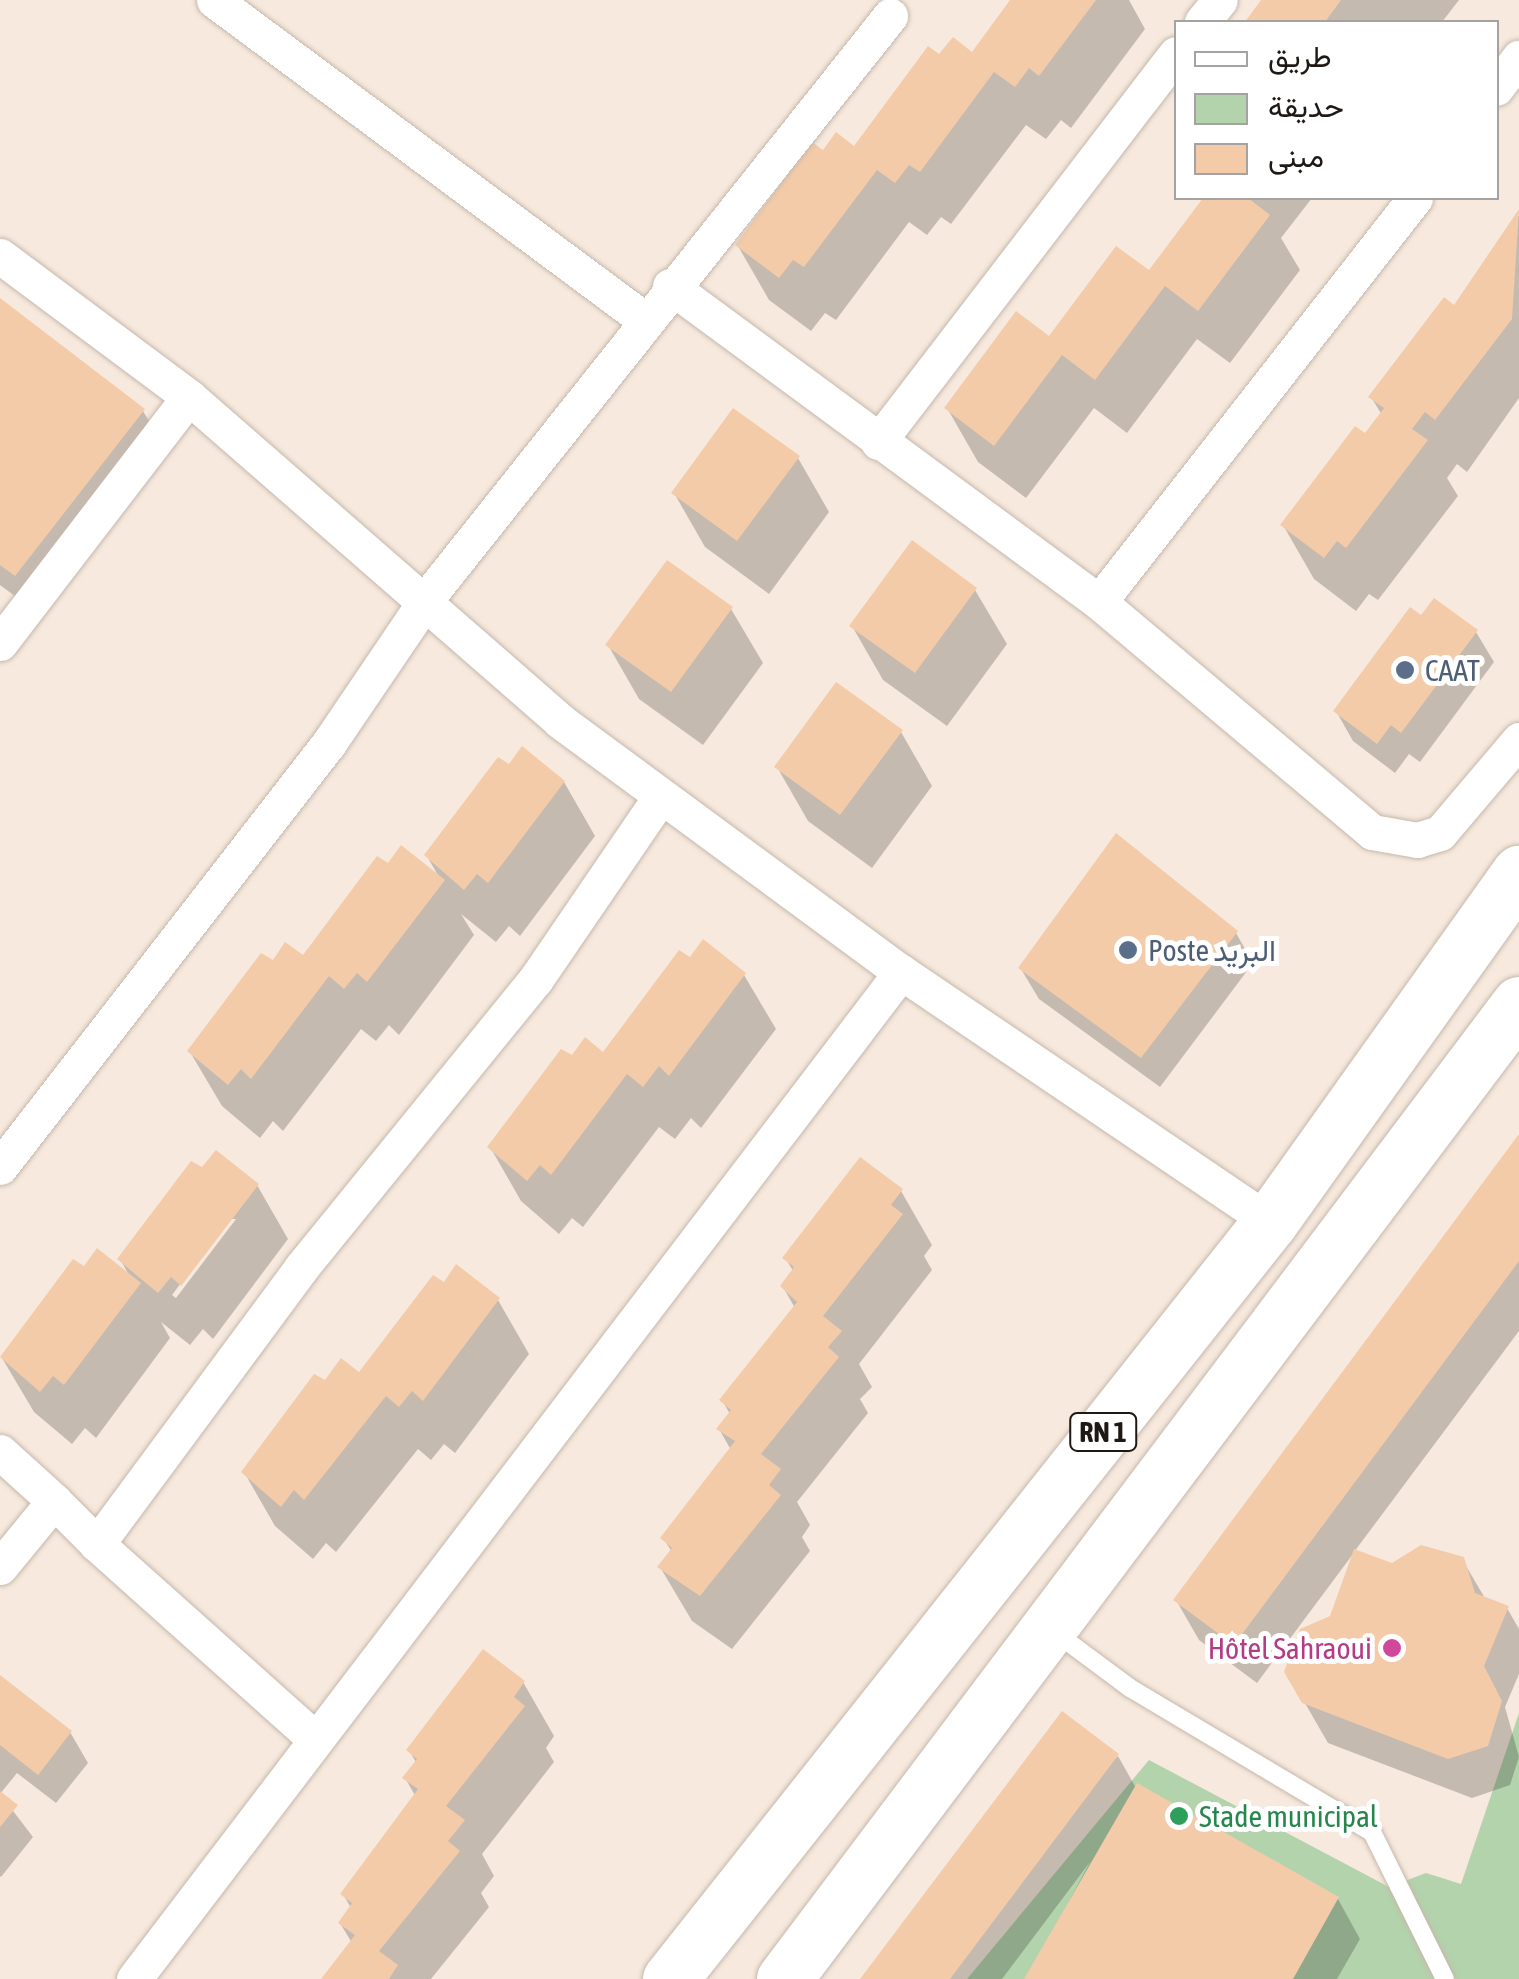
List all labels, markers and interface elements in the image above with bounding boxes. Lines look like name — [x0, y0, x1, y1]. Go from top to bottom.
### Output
legend — [1174, 20, 1499, 200]
text: طريق — [1268, 39, 1332, 73]
text: حديقة — [1268, 89, 1344, 123]
text: مبنى — [1268, 139, 1324, 173]
place label: CAAT — [1425, 652, 1480, 688]
marker: CAAT — [1394, 659, 1416, 681]
place label: Poste البريد — [1148, 932, 1276, 968]
marker: Poste البريد — [1117, 939, 1139, 961]
road number: RN 1 — [1068, 1409, 1138, 1455]
place label: Hôtel Sahraoui — [1208, 1630, 1372, 1666]
marker: Hôtel Sahraoui — [1381, 1637, 1403, 1659]
place label: Stade municipal — [1199, 1798, 1378, 1834]
marker: Stade municipal — [1168, 1805, 1190, 1827]

